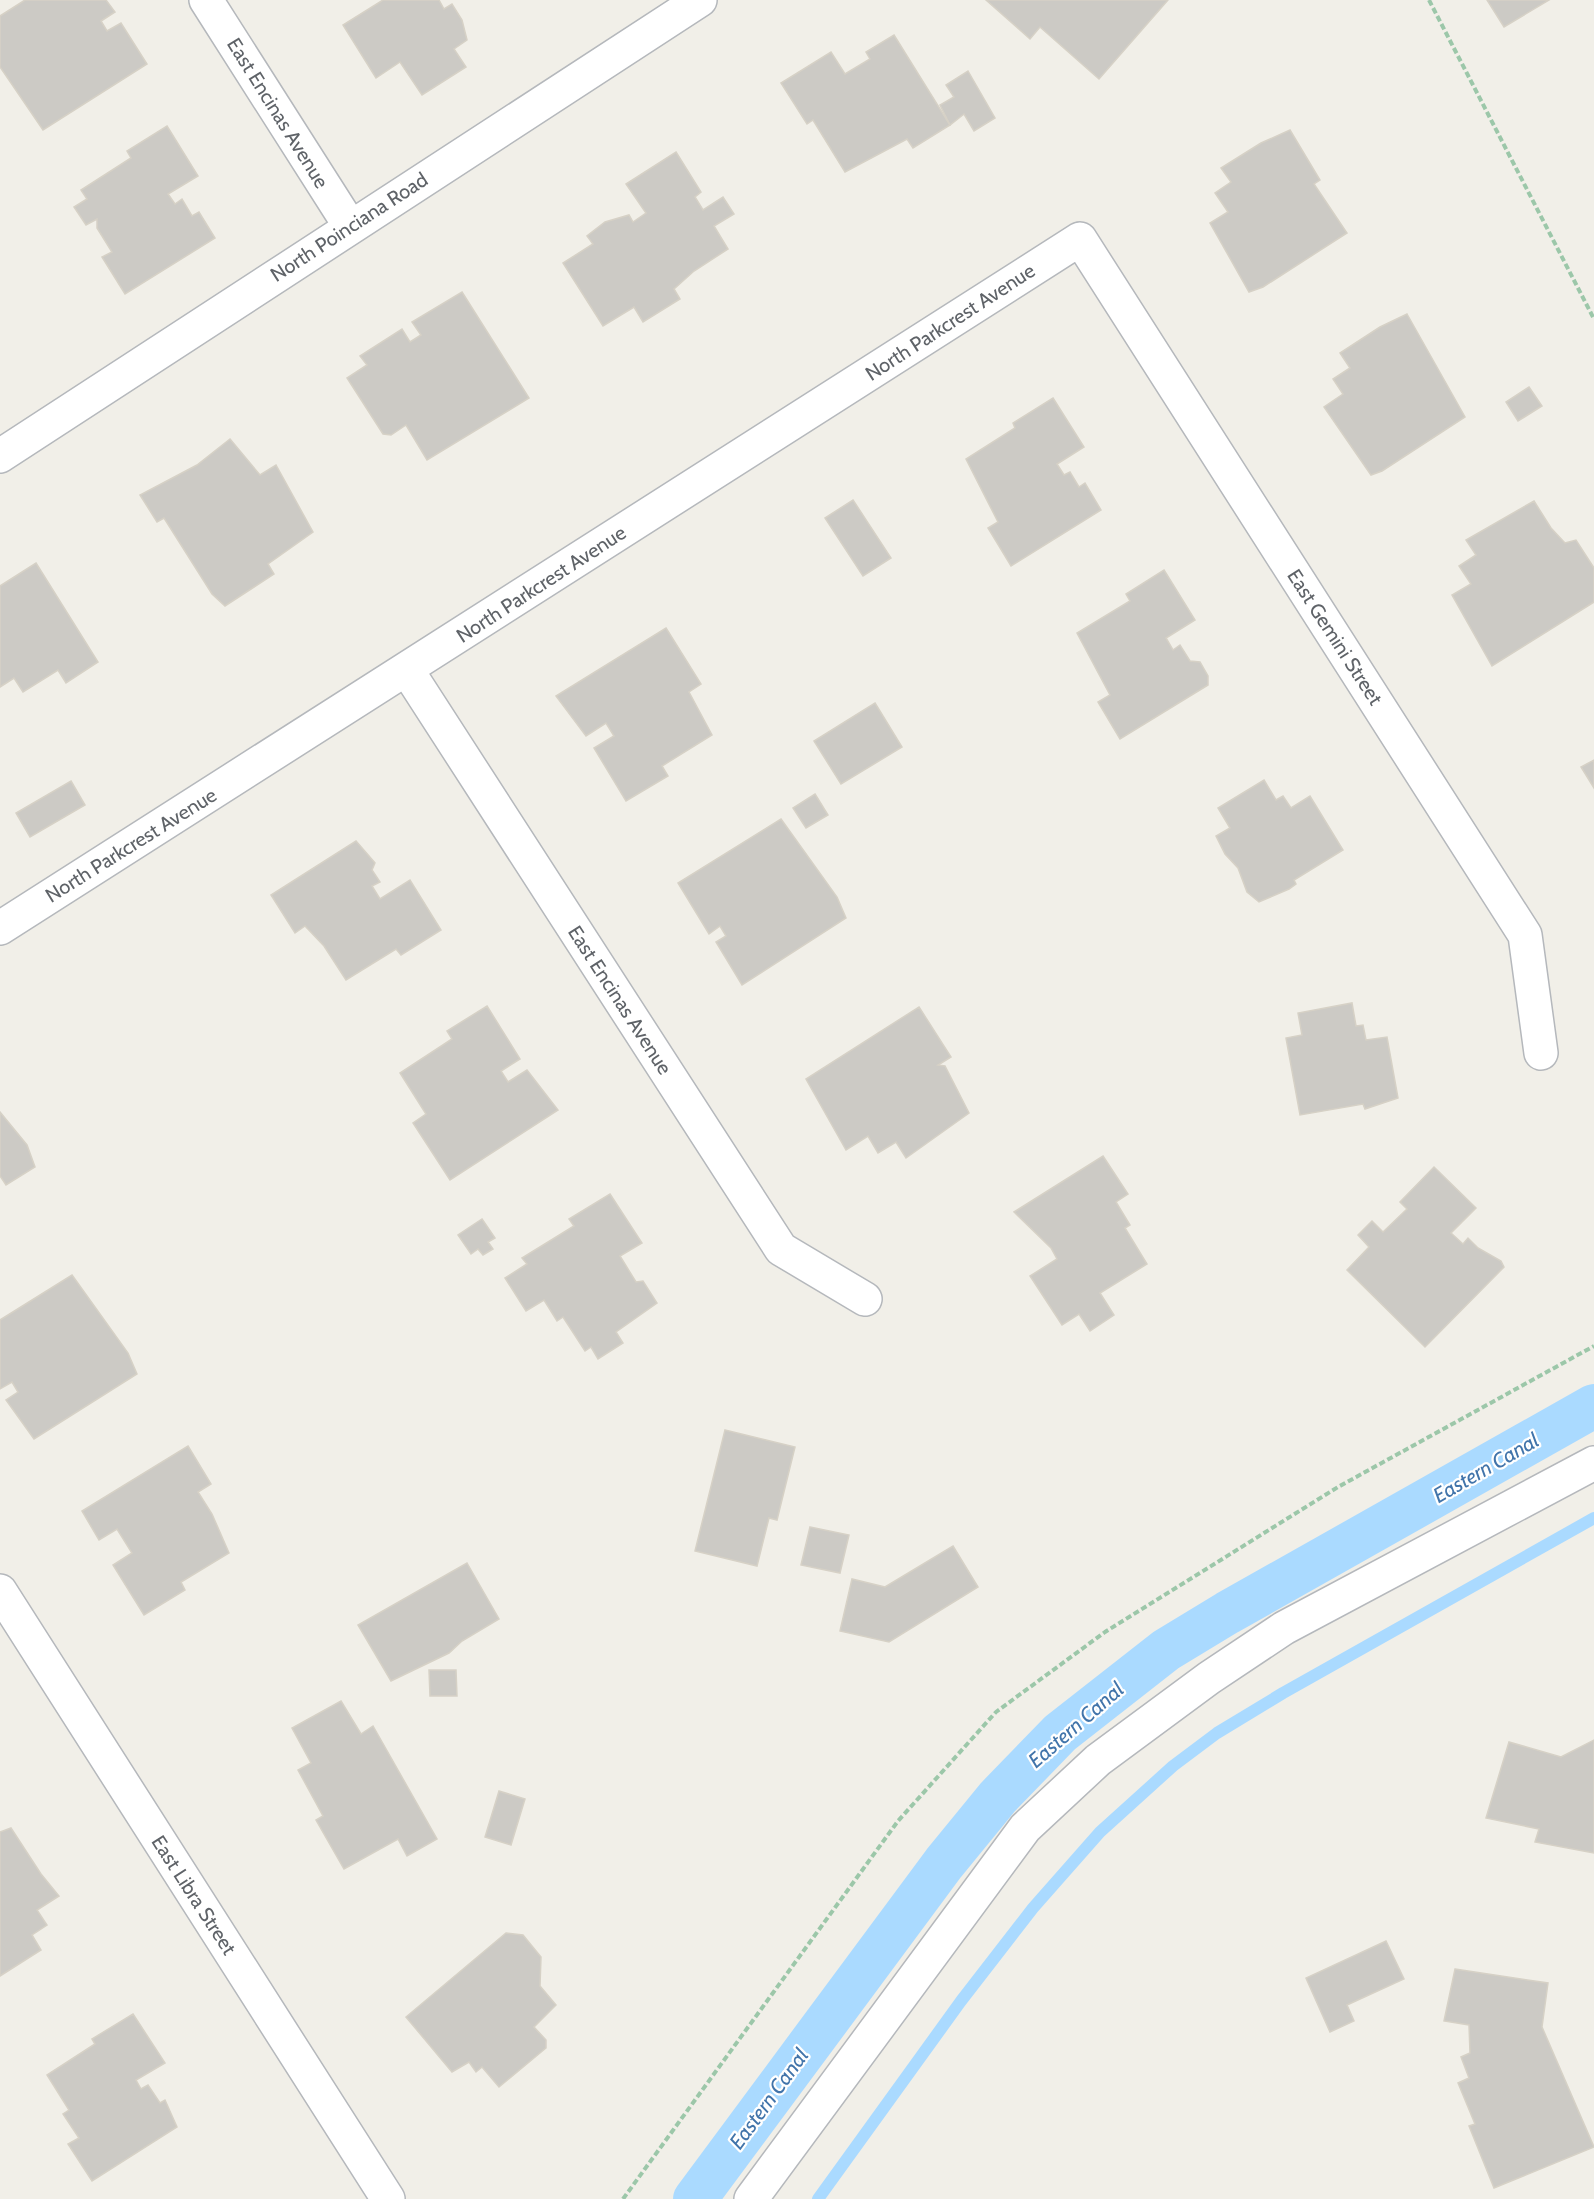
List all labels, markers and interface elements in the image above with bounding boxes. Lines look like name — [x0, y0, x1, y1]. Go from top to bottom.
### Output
street label: East Encinas Avenue — [222, 33, 334, 193]
street label: North Poinciana Road — [266, 167, 432, 287]
street label: North Parkcrest Avenue — [861, 258, 1039, 386]
street label: North Parkcrest Avenue — [452, 520, 630, 648]
street label: East Gemini Street — [1282, 565, 1388, 710]
street label: North Parkcrest Avenue — [41, 783, 221, 907]
street label: East Encinas Avenue — [563, 921, 677, 1079]
water label: Eastern Canal — [1428, 1427, 1543, 1508]
water label: Eastern Canal — [1023, 1676, 1128, 1773]
street label: East Libra Street — [147, 1831, 242, 1959]
water label: Eastern Canal — [724, 2044, 813, 2154]

